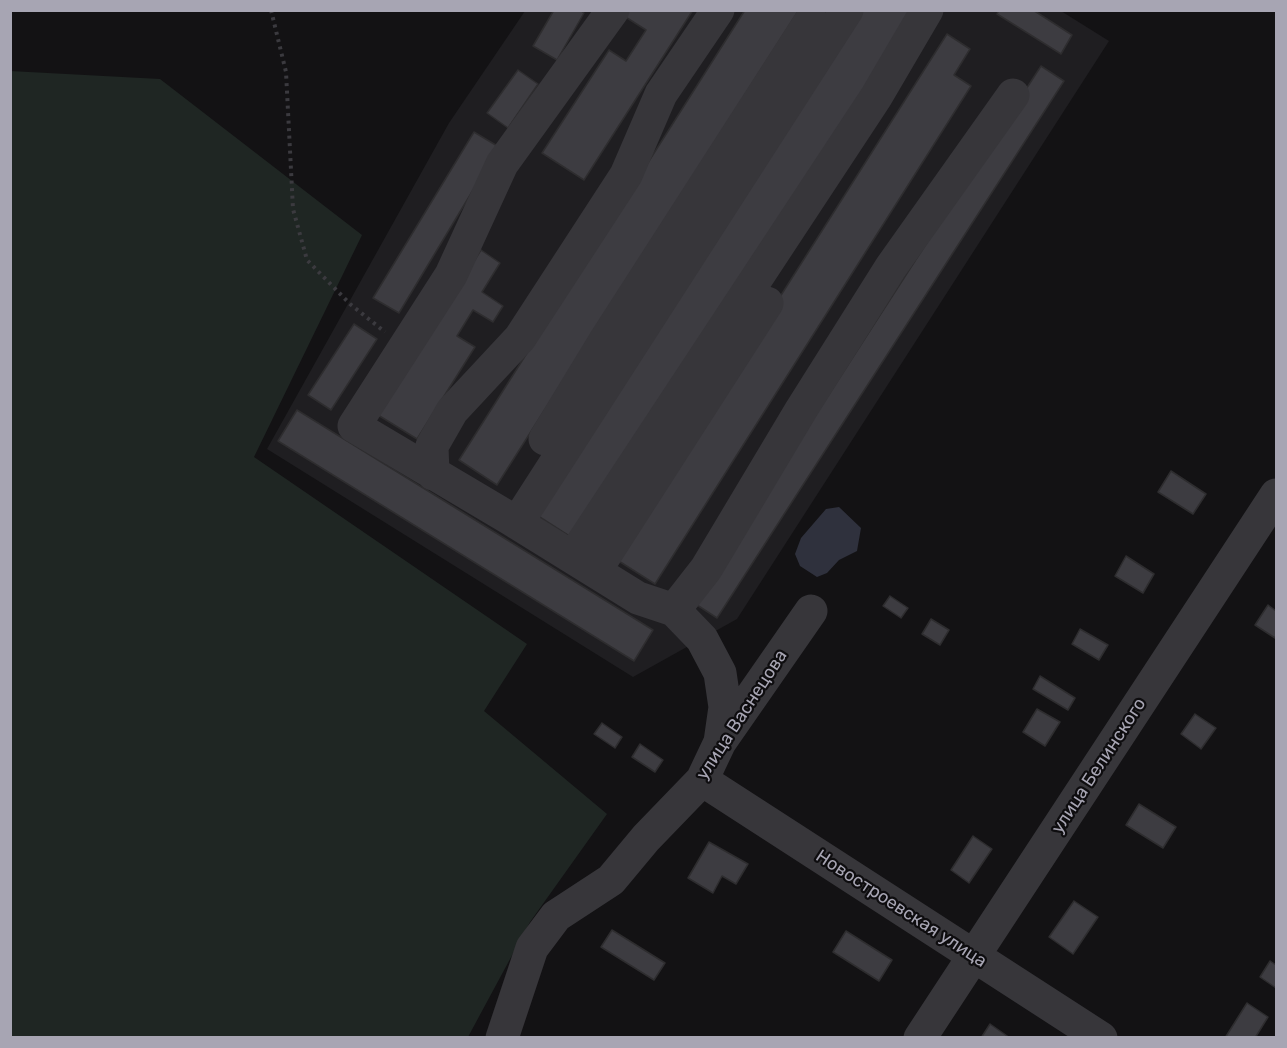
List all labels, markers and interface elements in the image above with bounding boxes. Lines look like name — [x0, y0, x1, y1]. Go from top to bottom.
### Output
street label: улица Васнецова — [692, 646, 792, 784]
street label: улица Белинского — [1047, 694, 1151, 838]
street label: Новостроевская улица — [811, 846, 991, 972]

